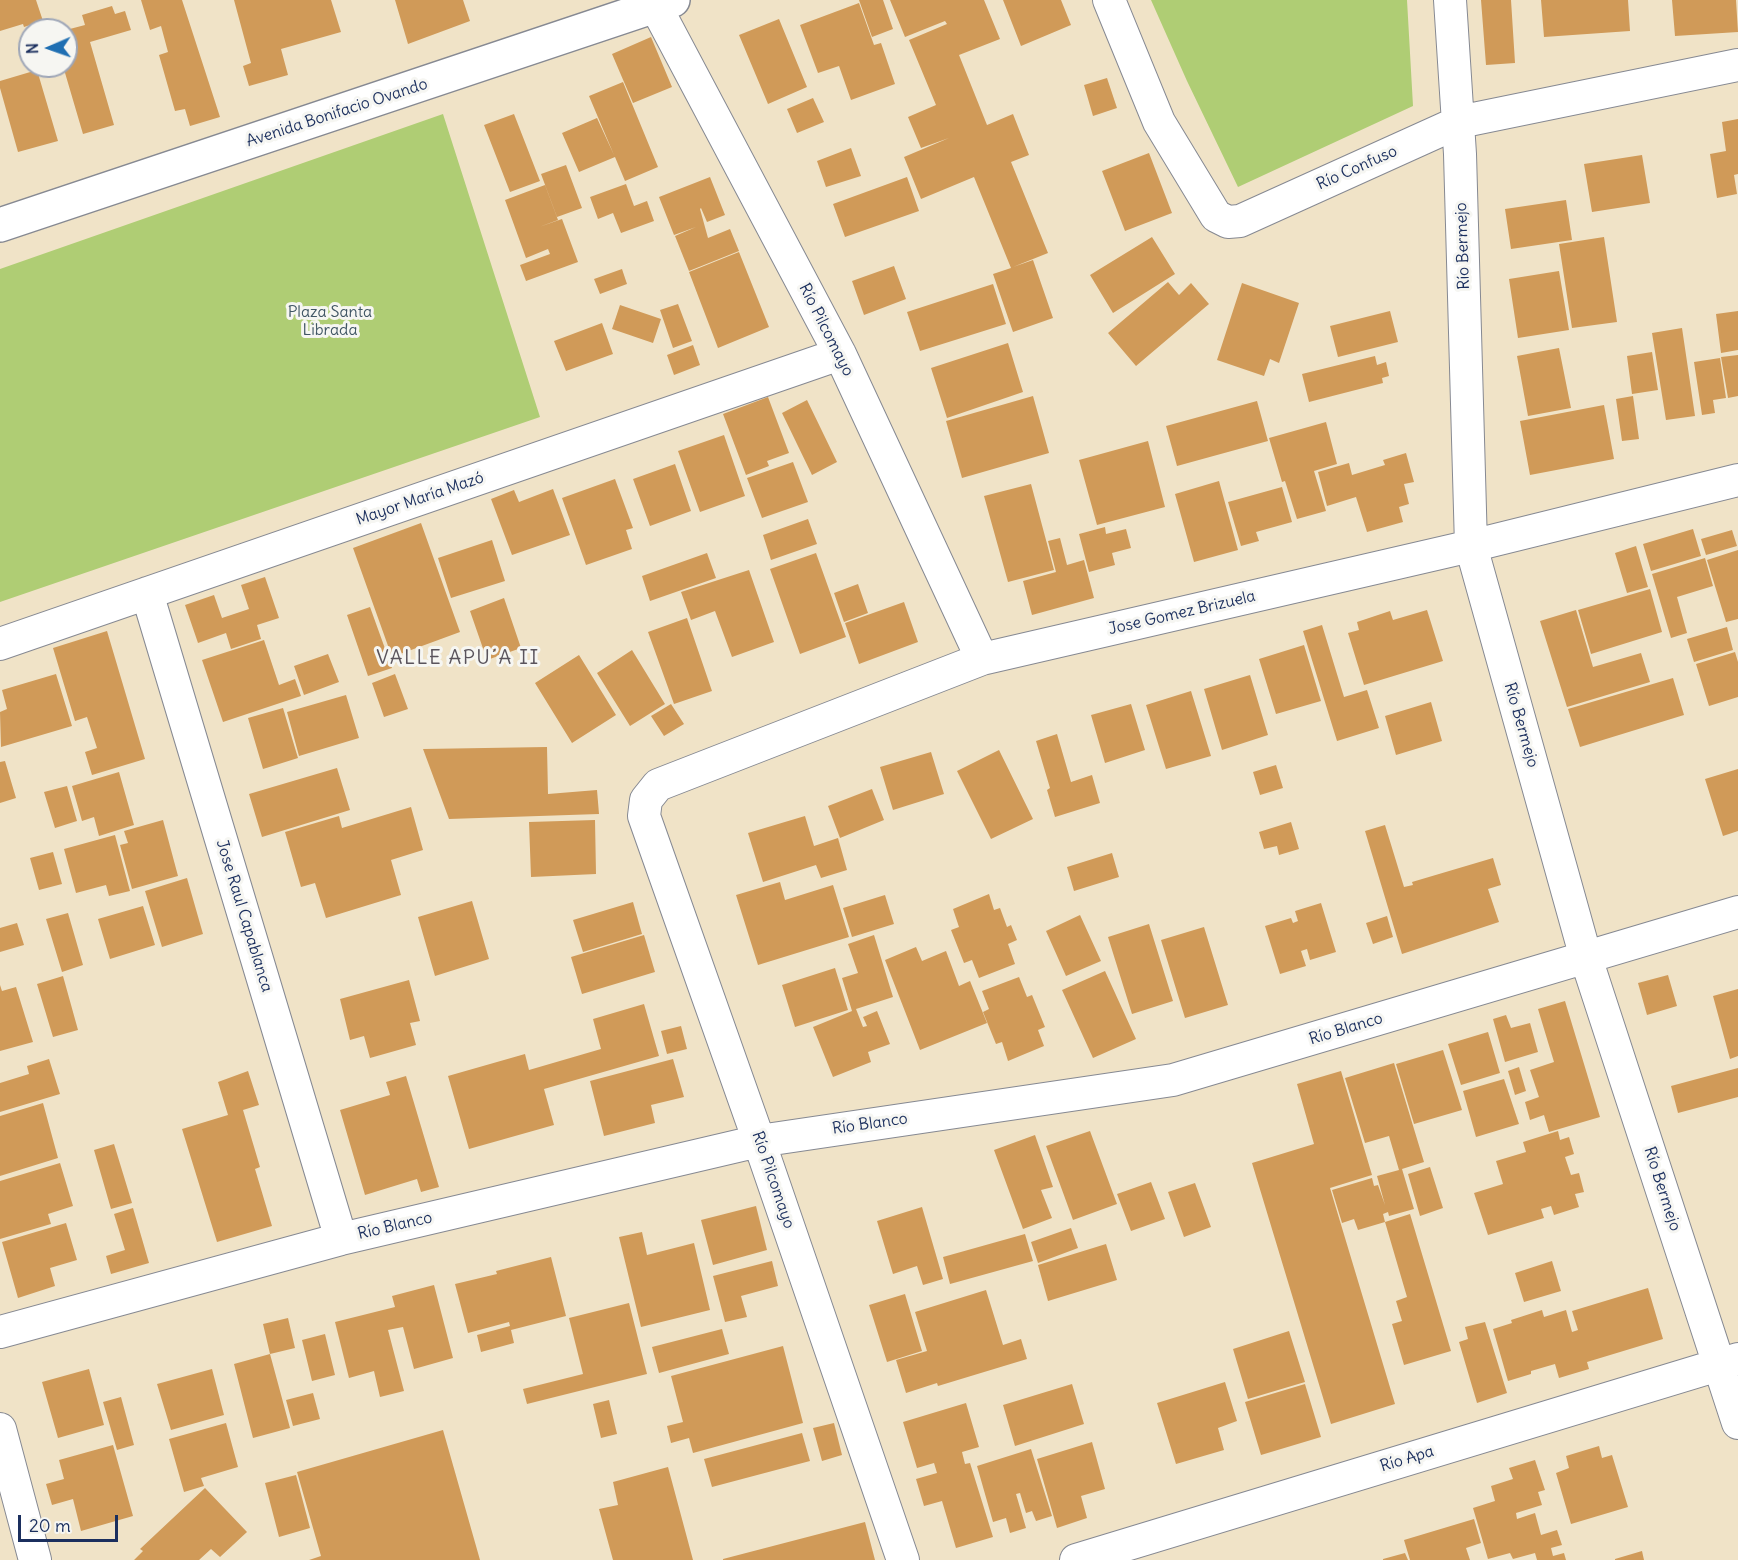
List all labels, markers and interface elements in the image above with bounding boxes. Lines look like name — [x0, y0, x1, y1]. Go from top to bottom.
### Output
north arrow — [18, 18, 78, 78]
text: N — [22, 43, 42, 54]
street label: Avenida Bonifacio Ovando — [244, 75, 430, 151]
street label: Río Confuso — [1314, 142, 1400, 194]
street label: Río Bermejo — [1452, 202, 1474, 290]
street label: Río Pilcomayo — [794, 280, 858, 380]
park label: Plaza Santa Librada — [288, 302, 372, 340]
street label: Mayor María Mazó — [354, 468, 486, 530]
street label: Jose Gomez Brizuela — [1107, 587, 1257, 639]
district label: VALLE APU´A II — [376, 646, 540, 670]
street label: Río Bermejo — [1500, 680, 1542, 770]
street label: Jose Raul Capablanca — [212, 837, 276, 995]
street label: Río Blanco — [1307, 1009, 1385, 1049]
street label: Río Blanco — [831, 1109, 909, 1139]
street label: Río Pilcomayo — [747, 1129, 799, 1231]
street label: Río Bermejo — [1639, 1144, 1685, 1234]
street label: Río Blanco — [356, 1208, 434, 1244]
street label: Río Apa — [1378, 1442, 1436, 1476]
scale bar — [21, 1503, 122, 1541]
text: 20 m — [29, 1514, 71, 1537]

